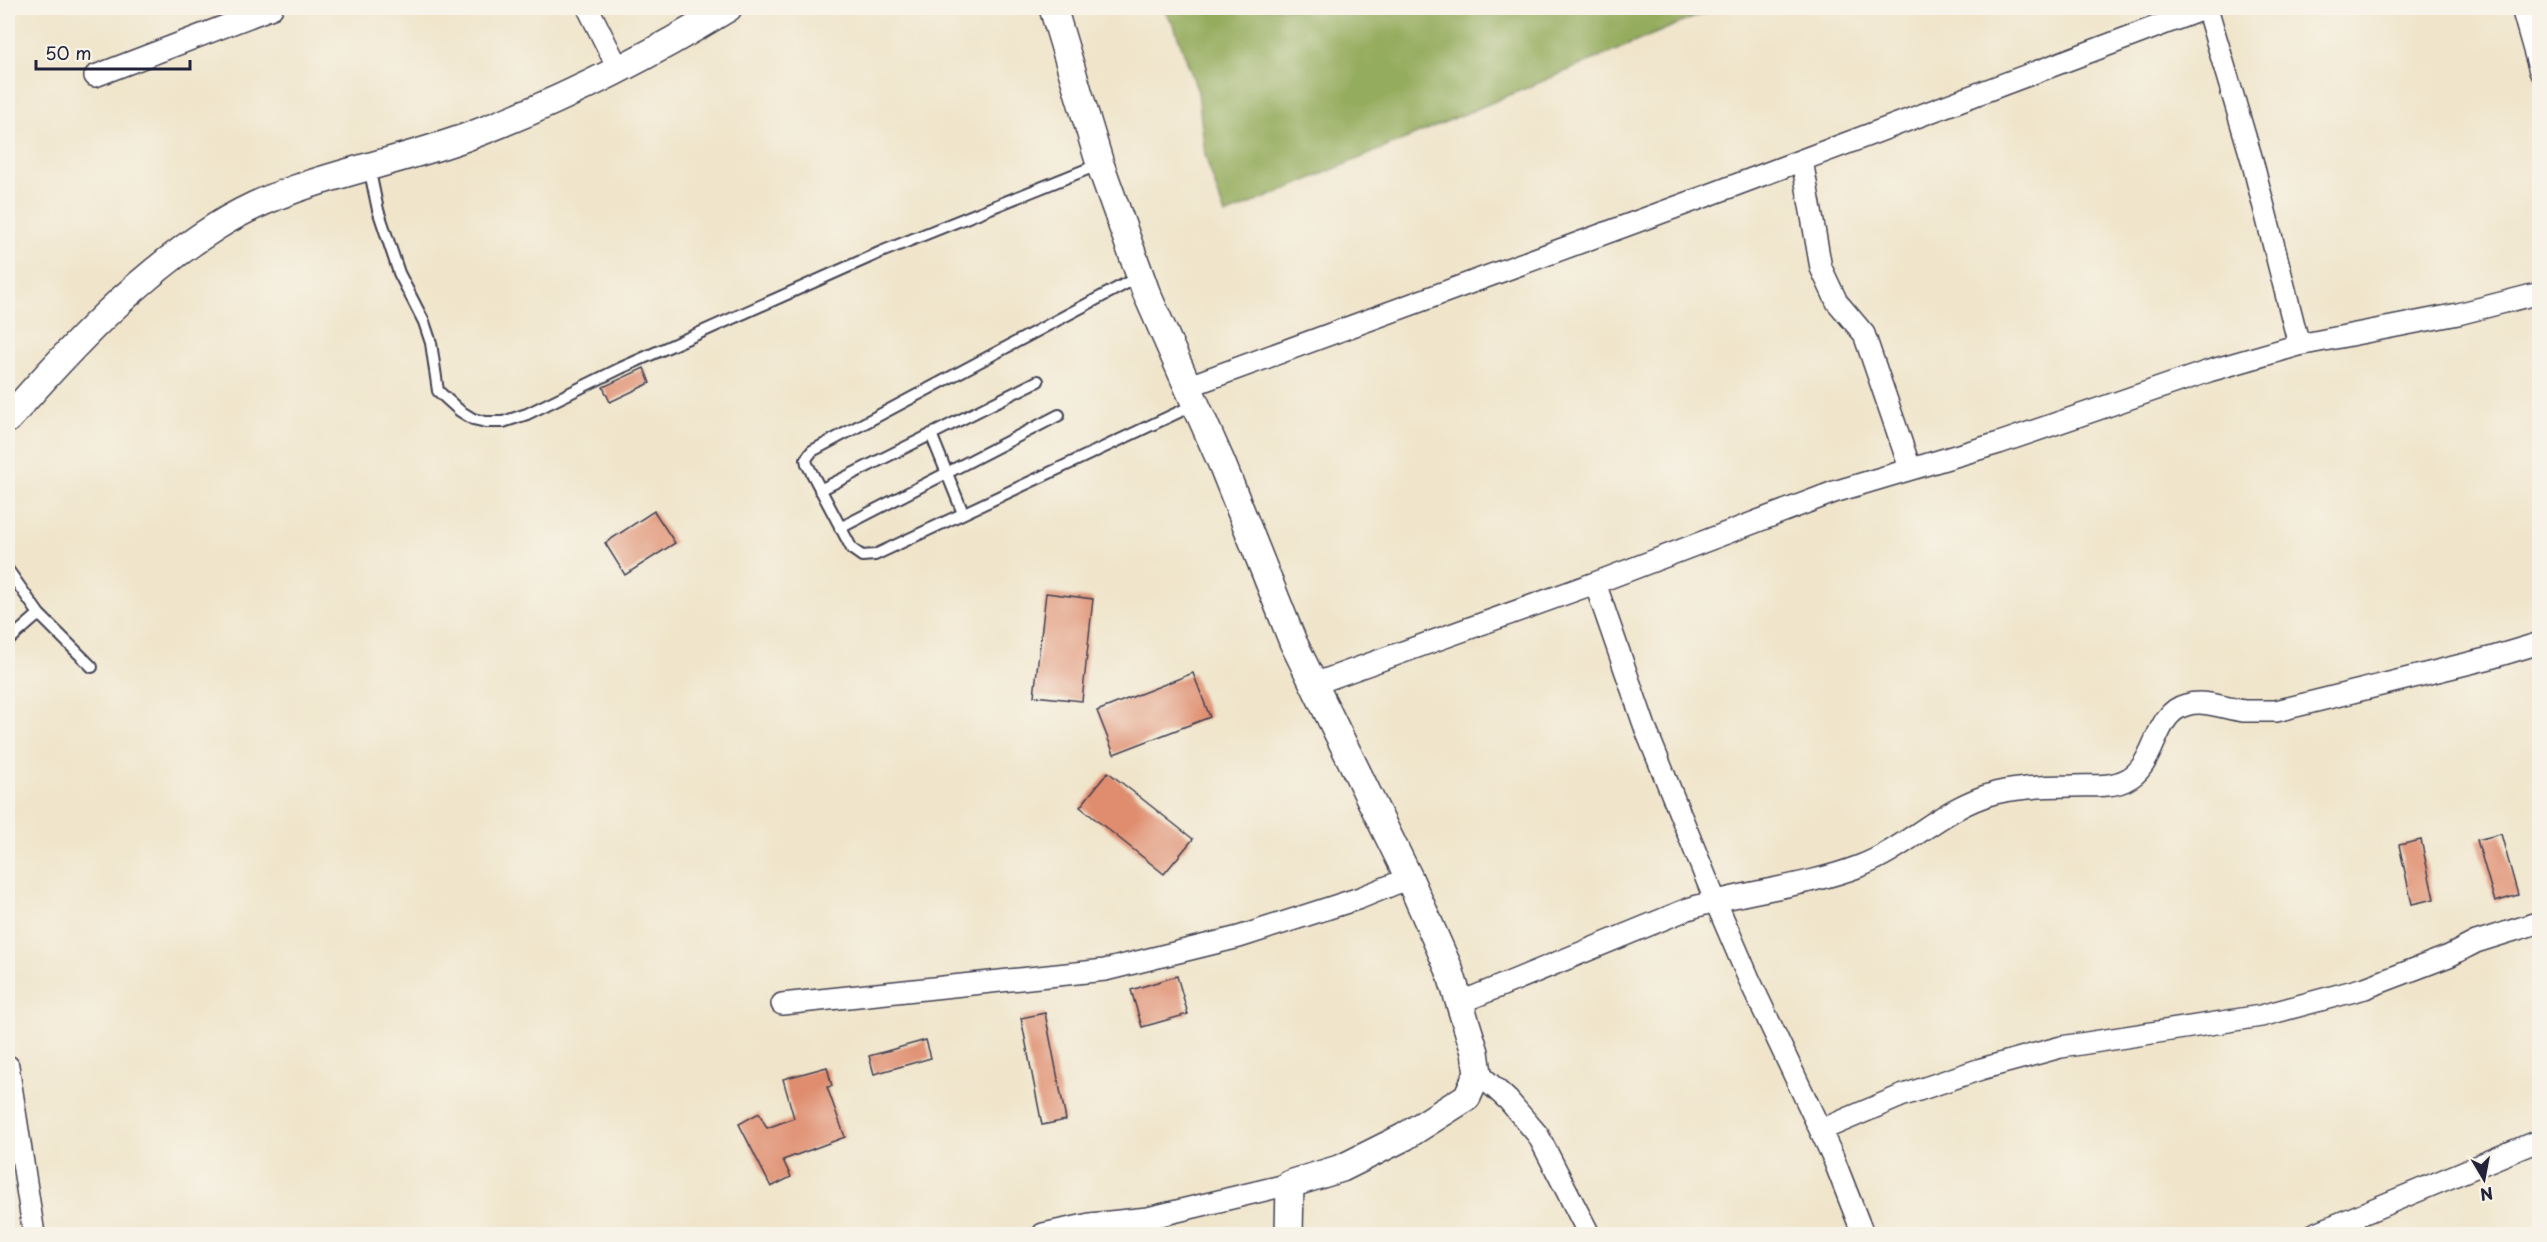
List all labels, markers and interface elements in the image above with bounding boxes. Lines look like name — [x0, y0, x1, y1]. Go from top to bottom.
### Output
scale bar — [36, 33, 190, 71]
text: 50 m — [45, 39, 92, 66]
north arrow — [2454, 1149, 2514, 1209]
text: N — [2478, 1182, 2495, 1208]

